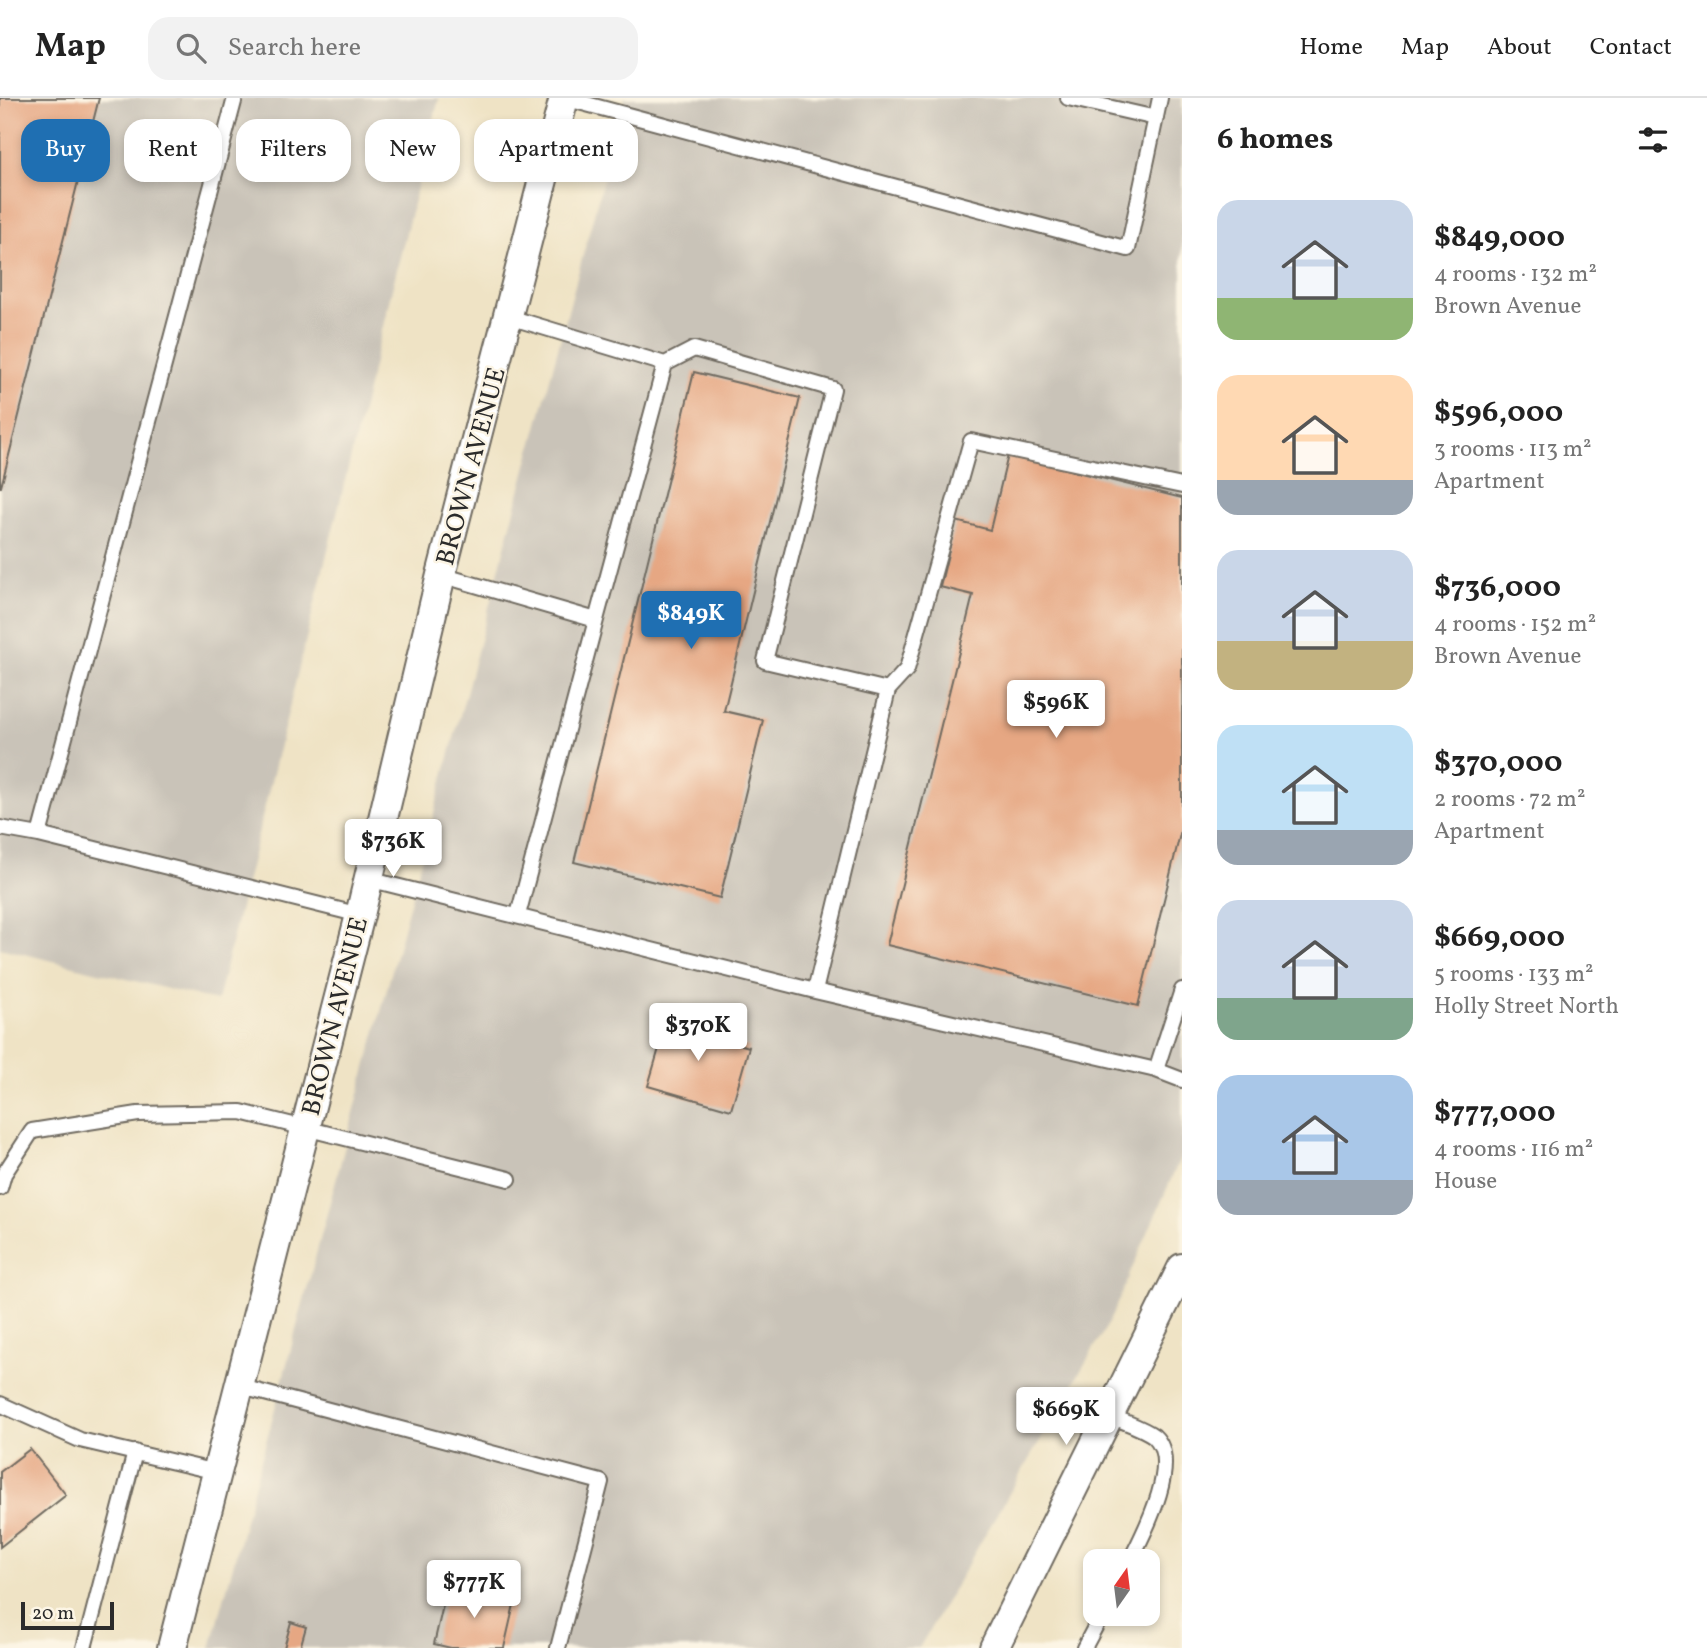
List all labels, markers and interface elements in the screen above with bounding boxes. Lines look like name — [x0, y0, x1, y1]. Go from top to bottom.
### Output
search box — [148, 17, 638, 80]
text: Map — [35, 25, 106, 71]
icon: search — [172, 29, 210, 67]
text: Search here — [228, 30, 361, 66]
text: Home — [1299, 31, 1363, 65]
text: Map — [1401, 31, 1449, 65]
text: About — [1487, 31, 1552, 65]
text: Contact — [1590, 31, 1672, 65]
chip: Buy — [21, 119, 110, 182]
chip: Rent — [124, 119, 222, 182]
chip: Filters — [236, 119, 351, 182]
chip: New — [365, 119, 460, 182]
chip: Apartment — [474, 119, 638, 182]
text: 6 homes — [1217, 119, 1333, 161]
icon: filters — [1634, 121, 1672, 159]
text: $849,000 — [1434, 217, 1565, 259]
icon: home — [1273, 228, 1357, 312]
text: 4 rooms · 132 m² — [1434, 259, 1597, 291]
text: Brown Avenue — [1434, 291, 1581, 323]
street label: BROWN AVENUE — [428, 364, 516, 569]
text: $596,000 — [1434, 392, 1563, 434]
icon: home — [1273, 403, 1357, 487]
text: 3 rooms · 113 m² — [1434, 434, 1592, 466]
text: Apartment — [1434, 466, 1545, 498]
text: $736,000 — [1434, 567, 1561, 609]
icon: home — [1273, 578, 1357, 662]
pin: $849K — [642, 592, 740, 651]
text: $849K — [657, 598, 725, 630]
text: 4 rooms · 152 m² — [1434, 609, 1596, 641]
text: Brown Avenue — [1434, 641, 1581, 673]
pin: $596K — [1007, 680, 1105, 740]
text: $596K — [1023, 687, 1089, 719]
text: $370,000 — [1434, 742, 1563, 784]
icon: home — [1273, 753, 1357, 837]
text: 2 rooms · 72 m² — [1434, 784, 1585, 816]
text: Apartment — [1434, 816, 1545, 848]
pin: $736K — [344, 820, 442, 879]
text: $736K — [361, 826, 425, 858]
street label: BROWN AVENUE — [294, 913, 378, 1120]
text: $669,000 — [1434, 917, 1565, 959]
icon: home — [1273, 928, 1357, 1012]
text: 5 rooms · 133 m² — [1434, 959, 1594, 991]
text: Holly Street North — [1434, 991, 1619, 1023]
pin: $370K — [649, 1004, 747, 1063]
text: $370K — [665, 1010, 731, 1042]
text: $777,000 — [1434, 1092, 1555, 1134]
icon: home — [1273, 1103, 1357, 1187]
text: 4 rooms · 116 m² — [1434, 1134, 1593, 1166]
text: House — [1434, 1166, 1497, 1198]
pin: $669K — [1017, 1388, 1115, 1447]
text: $669K — [1032, 1394, 1100, 1426]
north arrow — [1083, 1549, 1160, 1626]
map controls — [1083, 1549, 1160, 1626]
pin: $777K — [425, 1560, 523, 1620]
text: $777K — [443, 1567, 505, 1599]
scale bar — [21, 1599, 114, 1631]
text: 20 m — [32, 1601, 74, 1627]

